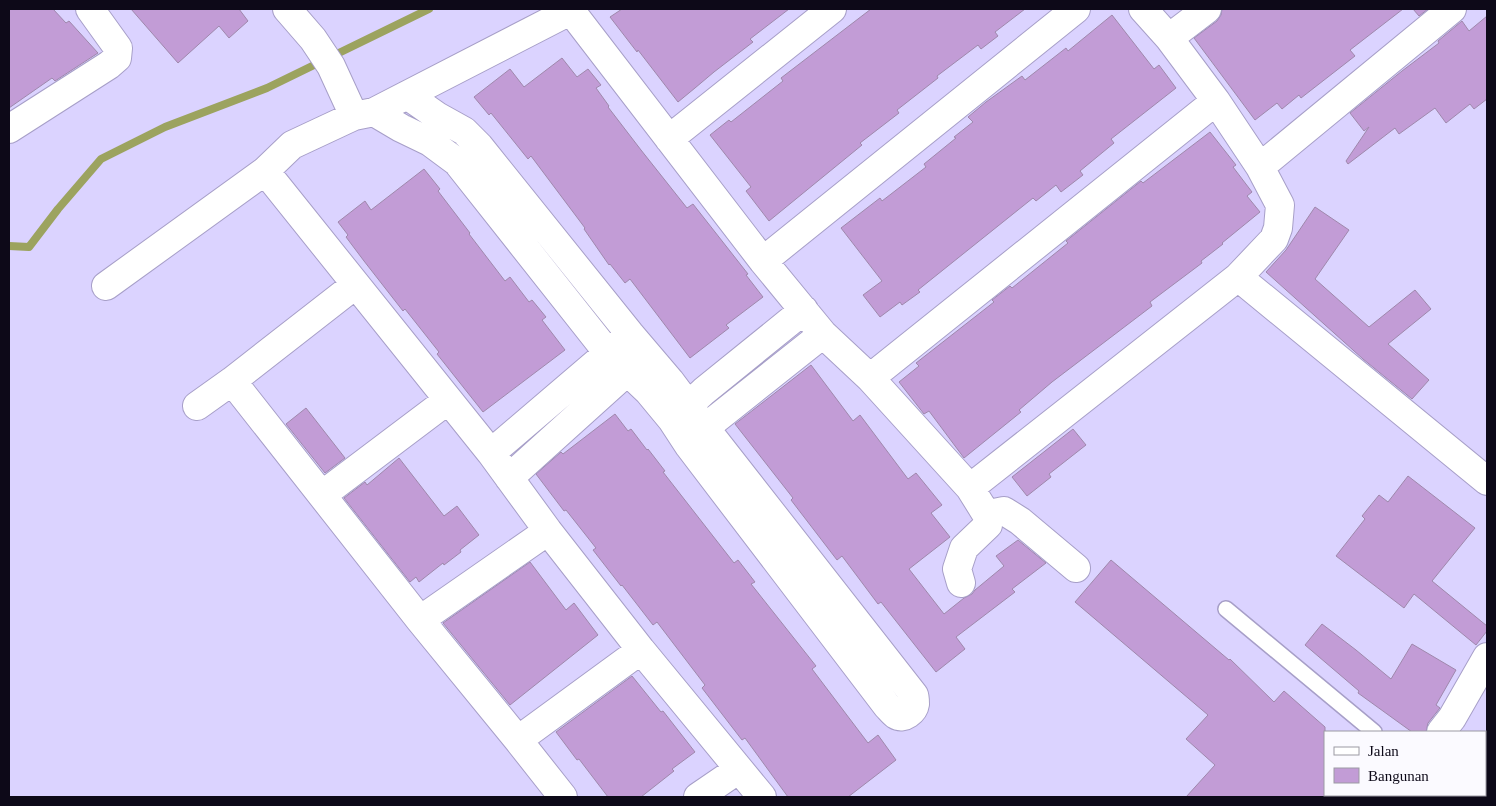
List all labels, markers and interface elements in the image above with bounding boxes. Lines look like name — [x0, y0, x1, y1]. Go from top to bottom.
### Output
legend — [1324, 731, 1486, 796]
text: Jalan — [1368, 743, 1399, 759]
text: Bangunan — [1368, 768, 1429, 784]

